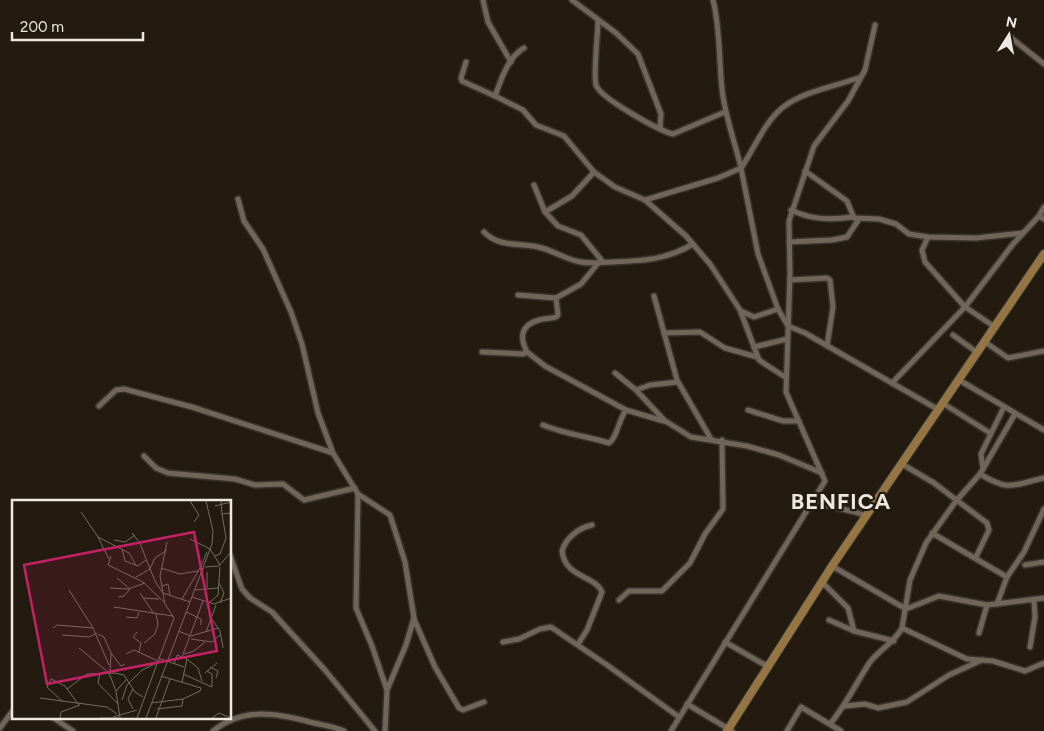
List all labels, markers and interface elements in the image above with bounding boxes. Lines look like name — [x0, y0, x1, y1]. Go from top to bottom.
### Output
scale bar — [12, 10, 144, 42]
north arrow — [984, 10, 1034, 60]
text: N — [1004, 13, 1018, 32]
text: 200 m — [20, 18, 64, 36]
district label: BENFICA — [791, 488, 891, 515]
inset map — [12, 500, 231, 718]

